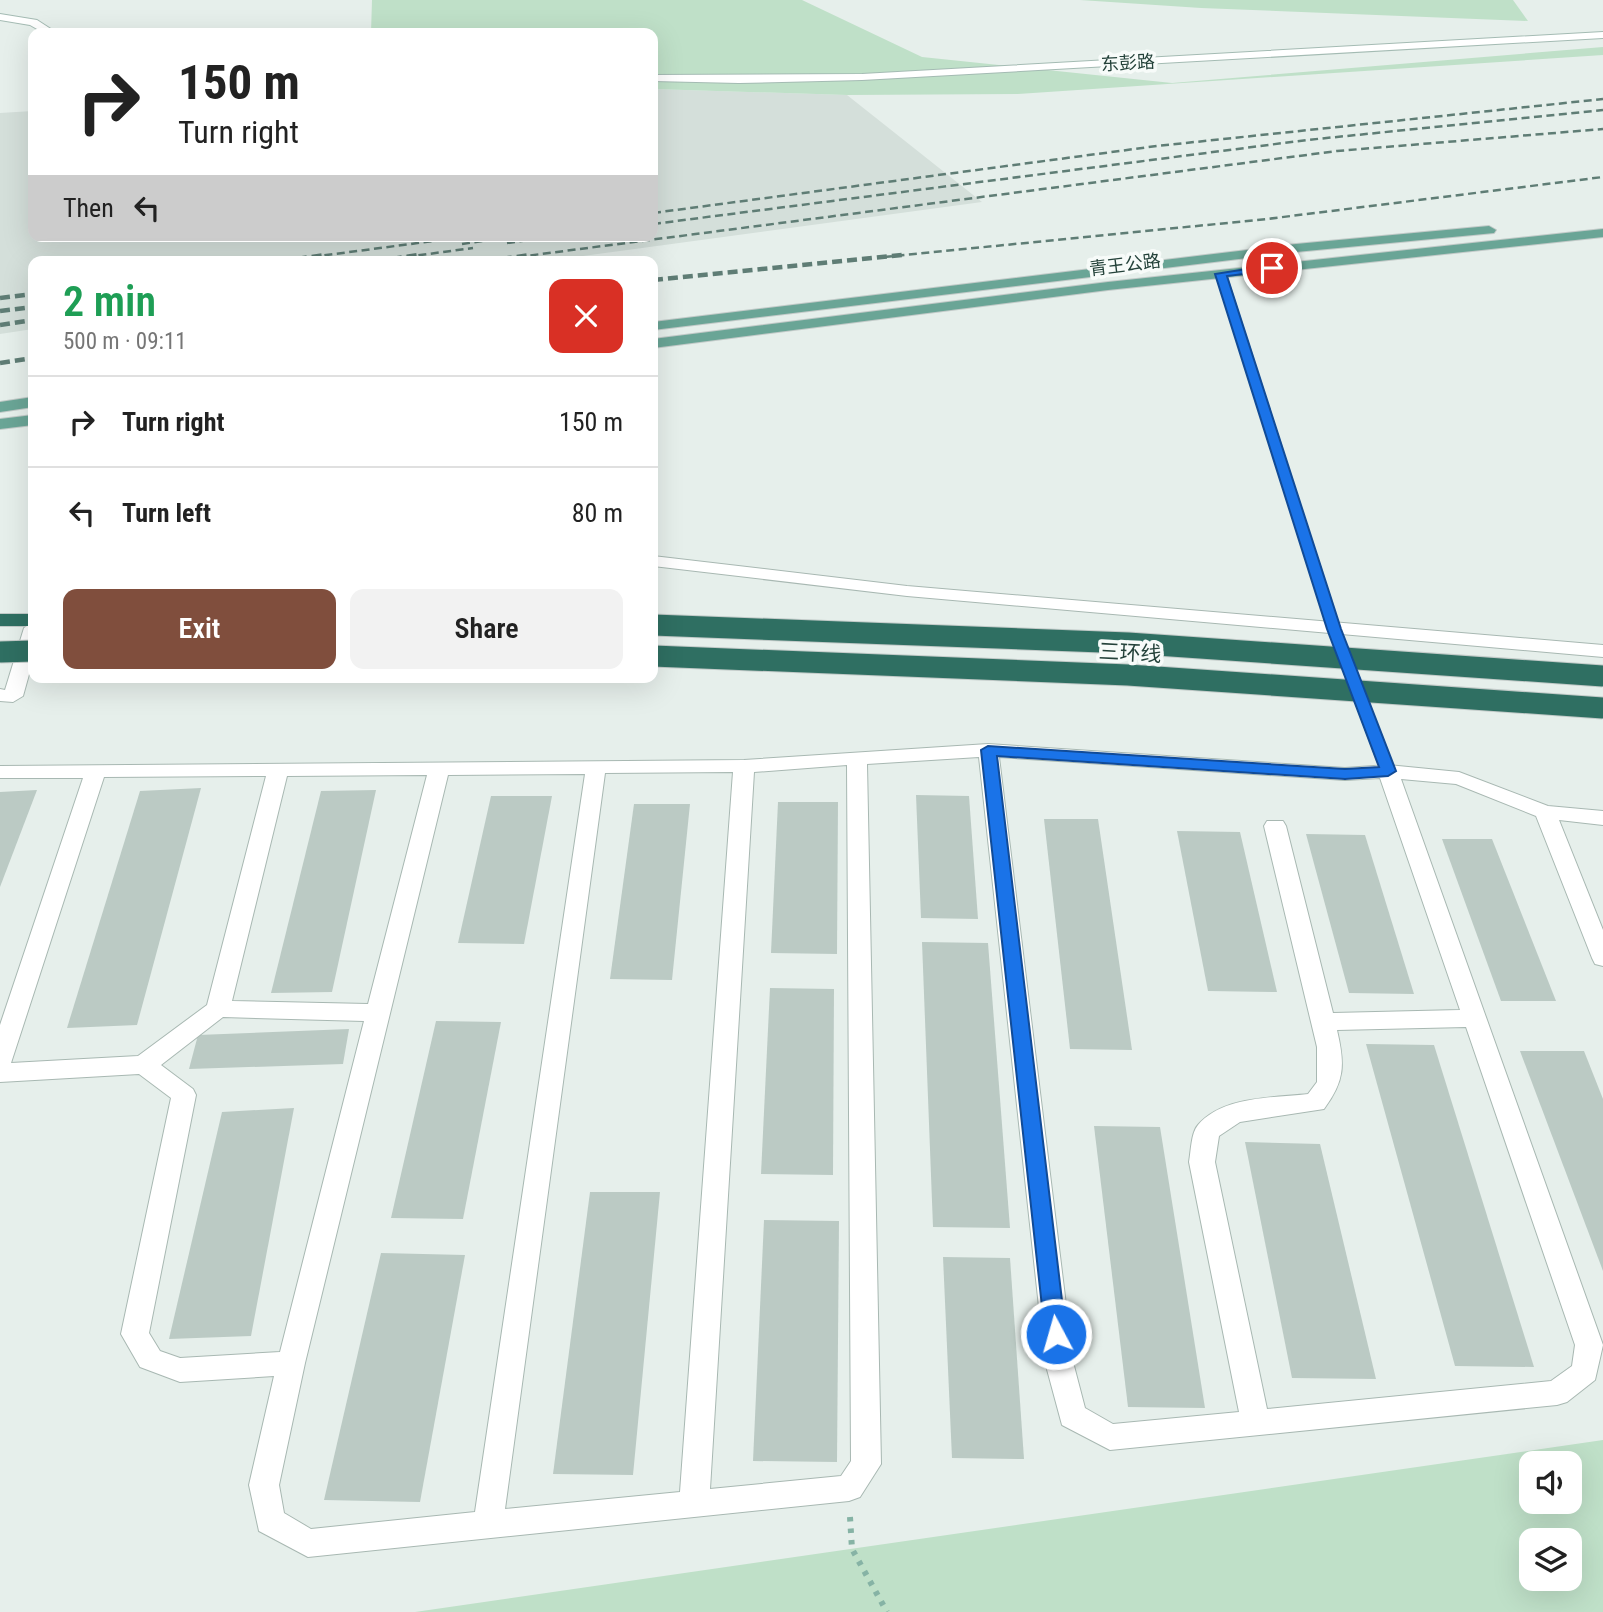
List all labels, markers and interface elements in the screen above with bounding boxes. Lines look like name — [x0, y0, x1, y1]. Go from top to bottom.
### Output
street label: 东彭路 — [1100, 51, 1155, 74]
text: 150 m — [178, 54, 300, 111]
icon: right — [63, 56, 154, 147]
text: Turn right — [178, 113, 299, 151]
icon: left — [128, 189, 166, 227]
text: Then — [63, 193, 114, 223]
pin — [1242, 238, 1302, 298]
icon: arrive — [1253, 249, 1291, 287]
street label: 青王公路 — [1088, 250, 1162, 279]
text: 2 min — [63, 277, 156, 326]
button: close — [549, 279, 623, 353]
text: 500 m · 09:11 — [63, 328, 187, 355]
icon: right — [63, 403, 101, 441]
text: Turn right — [122, 407, 224, 437]
text: 150 m — [559, 407, 623, 437]
icon: left — [63, 494, 101, 532]
text: Turn left — [122, 498, 211, 528]
text: 80 m — [572, 498, 623, 528]
button: Exit — [63, 589, 336, 669]
button: Share — [350, 589, 623, 669]
street label: 三环线 — [1098, 639, 1162, 667]
position arrow — [1019, 1297, 1093, 1371]
map controls — [1519, 1451, 1582, 1591]
button: sound — [1519, 1451, 1582, 1514]
button: layers — [1519, 1528, 1582, 1591]

